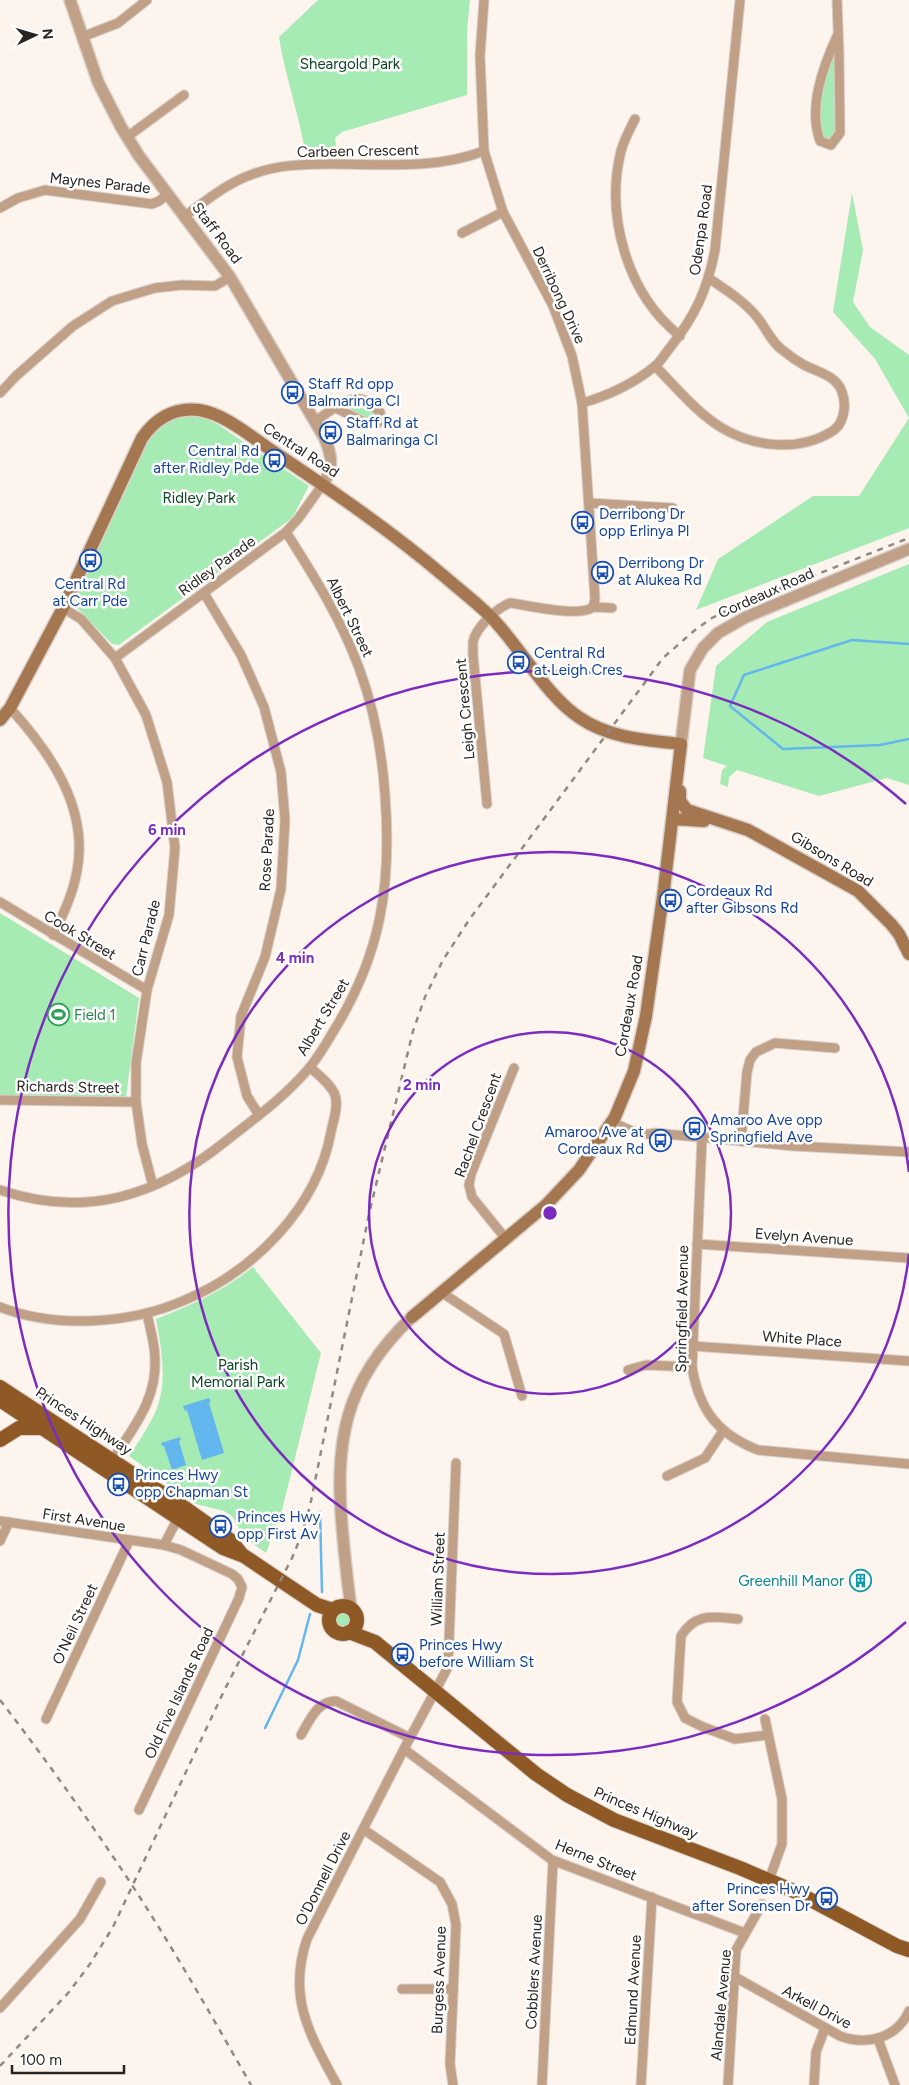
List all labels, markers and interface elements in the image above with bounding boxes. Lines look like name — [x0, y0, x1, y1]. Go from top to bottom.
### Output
north arrow — [10, 10, 60, 60]
text: N — [39, 28, 56, 40]
park label: Sheargold Park — [300, 55, 401, 73]
street label: Carbeen Crescent — [297, 141, 420, 161]
street label: Maynes Parade — [49, 169, 151, 197]
street label: Odenpa Road — [686, 183, 716, 277]
street label: Staff Road — [188, 199, 246, 267]
street label: Derribong Drive — [529, 244, 589, 346]
place label: Staff Rd opp Balmaringa Cl — [308, 375, 400, 410]
bus stop icon: Staff Rd opp Balmaringa Cl — [280, 381, 304, 405]
place label: Staff Rd at Balmaringa Cl — [346, 414, 438, 449]
street label: Central Road — [259, 419, 343, 481]
bus stop icon: Staff Rd at Balmaringa Cl — [318, 420, 342, 444]
place label: Central Rd after Ridley Pde — [153, 442, 259, 477]
bus stop icon: Central Rd after Ridley Pde — [263, 448, 287, 472]
park label: Ridley Park — [162, 489, 236, 507]
place label: Derribong Dr opp Erlinya Pl — [599, 505, 689, 540]
bus stop icon: Derribong Dr opp Erlinya Pl — [571, 511, 595, 535]
street label: Ridley Parade — [175, 532, 259, 600]
bus stop icon: Central Rd at Carr Pde — [78, 549, 102, 573]
place label: Derribong Dr at Alukea Rd — [618, 554, 704, 589]
bus stop icon: Derribong Dr at Alukea Rd — [590, 560, 614, 584]
street label: Cordeaux Road — [715, 564, 817, 622]
street label: Albert Street — [323, 574, 377, 660]
place label: Central Rd at Carr Pde — [53, 575, 127, 610]
place label: Central Rd at Leigh Cres — [534, 644, 622, 679]
bus stop icon: Central Rd at Leigh Cres — [506, 650, 530, 674]
street label: Leigh Crescent — [452, 657, 478, 760]
street label: Rose Parade — [256, 808, 278, 892]
text: 6 min — [148, 821, 186, 839]
street label: Gibsons Road — [788, 827, 876, 891]
place label: Cordeaux Rd after Gibsons Rd — [686, 882, 798, 917]
bus stop icon: Cordeaux Rd after Gibsons Rd — [658, 888, 682, 912]
street label: Carr Parade — [128, 898, 164, 978]
street label: Cook Street — [41, 906, 120, 964]
text: 4 min — [276, 949, 314, 967]
street label: Cordeaux Road — [611, 954, 647, 1058]
street label: Albert Street — [293, 975, 353, 1059]
sports icon: Field 1 — [46, 1003, 70, 1027]
place label: Field 1 — [74, 1006, 116, 1024]
street label: Rachel Crescent — [451, 1070, 505, 1180]
text: 2 min — [403, 1076, 441, 1094]
street label: Richards Street — [16, 1077, 120, 1097]
place label: Amaroo Ave opp Springfield Ave — [710, 1111, 823, 1146]
bus stop icon: Amaroo Ave opp Springfield Ave — [682, 1117, 706, 1141]
place label: Amaroo Ave at Cordeaux Rd — [544, 1123, 644, 1158]
bus stop icon: Amaroo Ave at Cordeaux Rd — [648, 1129, 672, 1153]
centre of rings — [541, 1204, 559, 1222]
street label: Evelyn Avenue — [754, 1225, 854, 1249]
street label: Springfield Avenue — [672, 1245, 692, 1373]
street label: White Place — [762, 1327, 842, 1351]
park label: Parish Memorial Park — [191, 1356, 286, 1391]
street label: Princes Highway — [32, 1383, 136, 1459]
place label: Princes Hwy opp Chapman St — [135, 1466, 249, 1501]
bus stop icon: Princes Hwy opp Chapman St — [107, 1472, 131, 1496]
street label: First Avenue — [41, 1505, 127, 1535]
place label: Princes Hwy opp First Av — [237, 1508, 321, 1543]
bus stop icon: Princes Hwy opp First Av — [209, 1514, 233, 1538]
street label: William Street — [427, 1531, 449, 1626]
building icon: Greenhill Manor — [848, 1569, 872, 1593]
place label: Greenhill Manor — [738, 1572, 844, 1590]
street label: O'Neil Street — [48, 1581, 102, 1667]
street label: Old Five Islands Road — [141, 1624, 217, 1762]
place label: Princes Hwy before William St — [419, 1636, 534, 1671]
bus stop icon: Princes Hwy before William St — [391, 1642, 415, 1666]
street label: Princes Highway — [591, 1783, 701, 1843]
street label: O'Donnell Drive — [291, 1828, 355, 1928]
street label: Herne Street — [552, 1835, 640, 1885]
place label: Princes Hwy after Sorensen Dr — [692, 1880, 810, 1915]
bus stop icon: Princes Hwy after Sorensen Dr — [814, 1886, 838, 1910]
street label: Cobblers Avenue — [522, 1914, 546, 2030]
street label: Burgess Avenue — [428, 1926, 450, 2034]
street label: Edmund Avenue — [621, 1934, 645, 2046]
street label: Alandale Avenue — [707, 1949, 735, 2061]
street label: Arkell Drive — [779, 1981, 855, 2033]
scale bar — [12, 2042, 125, 2074]
text: 100 m — [20, 2051, 62, 2069]

